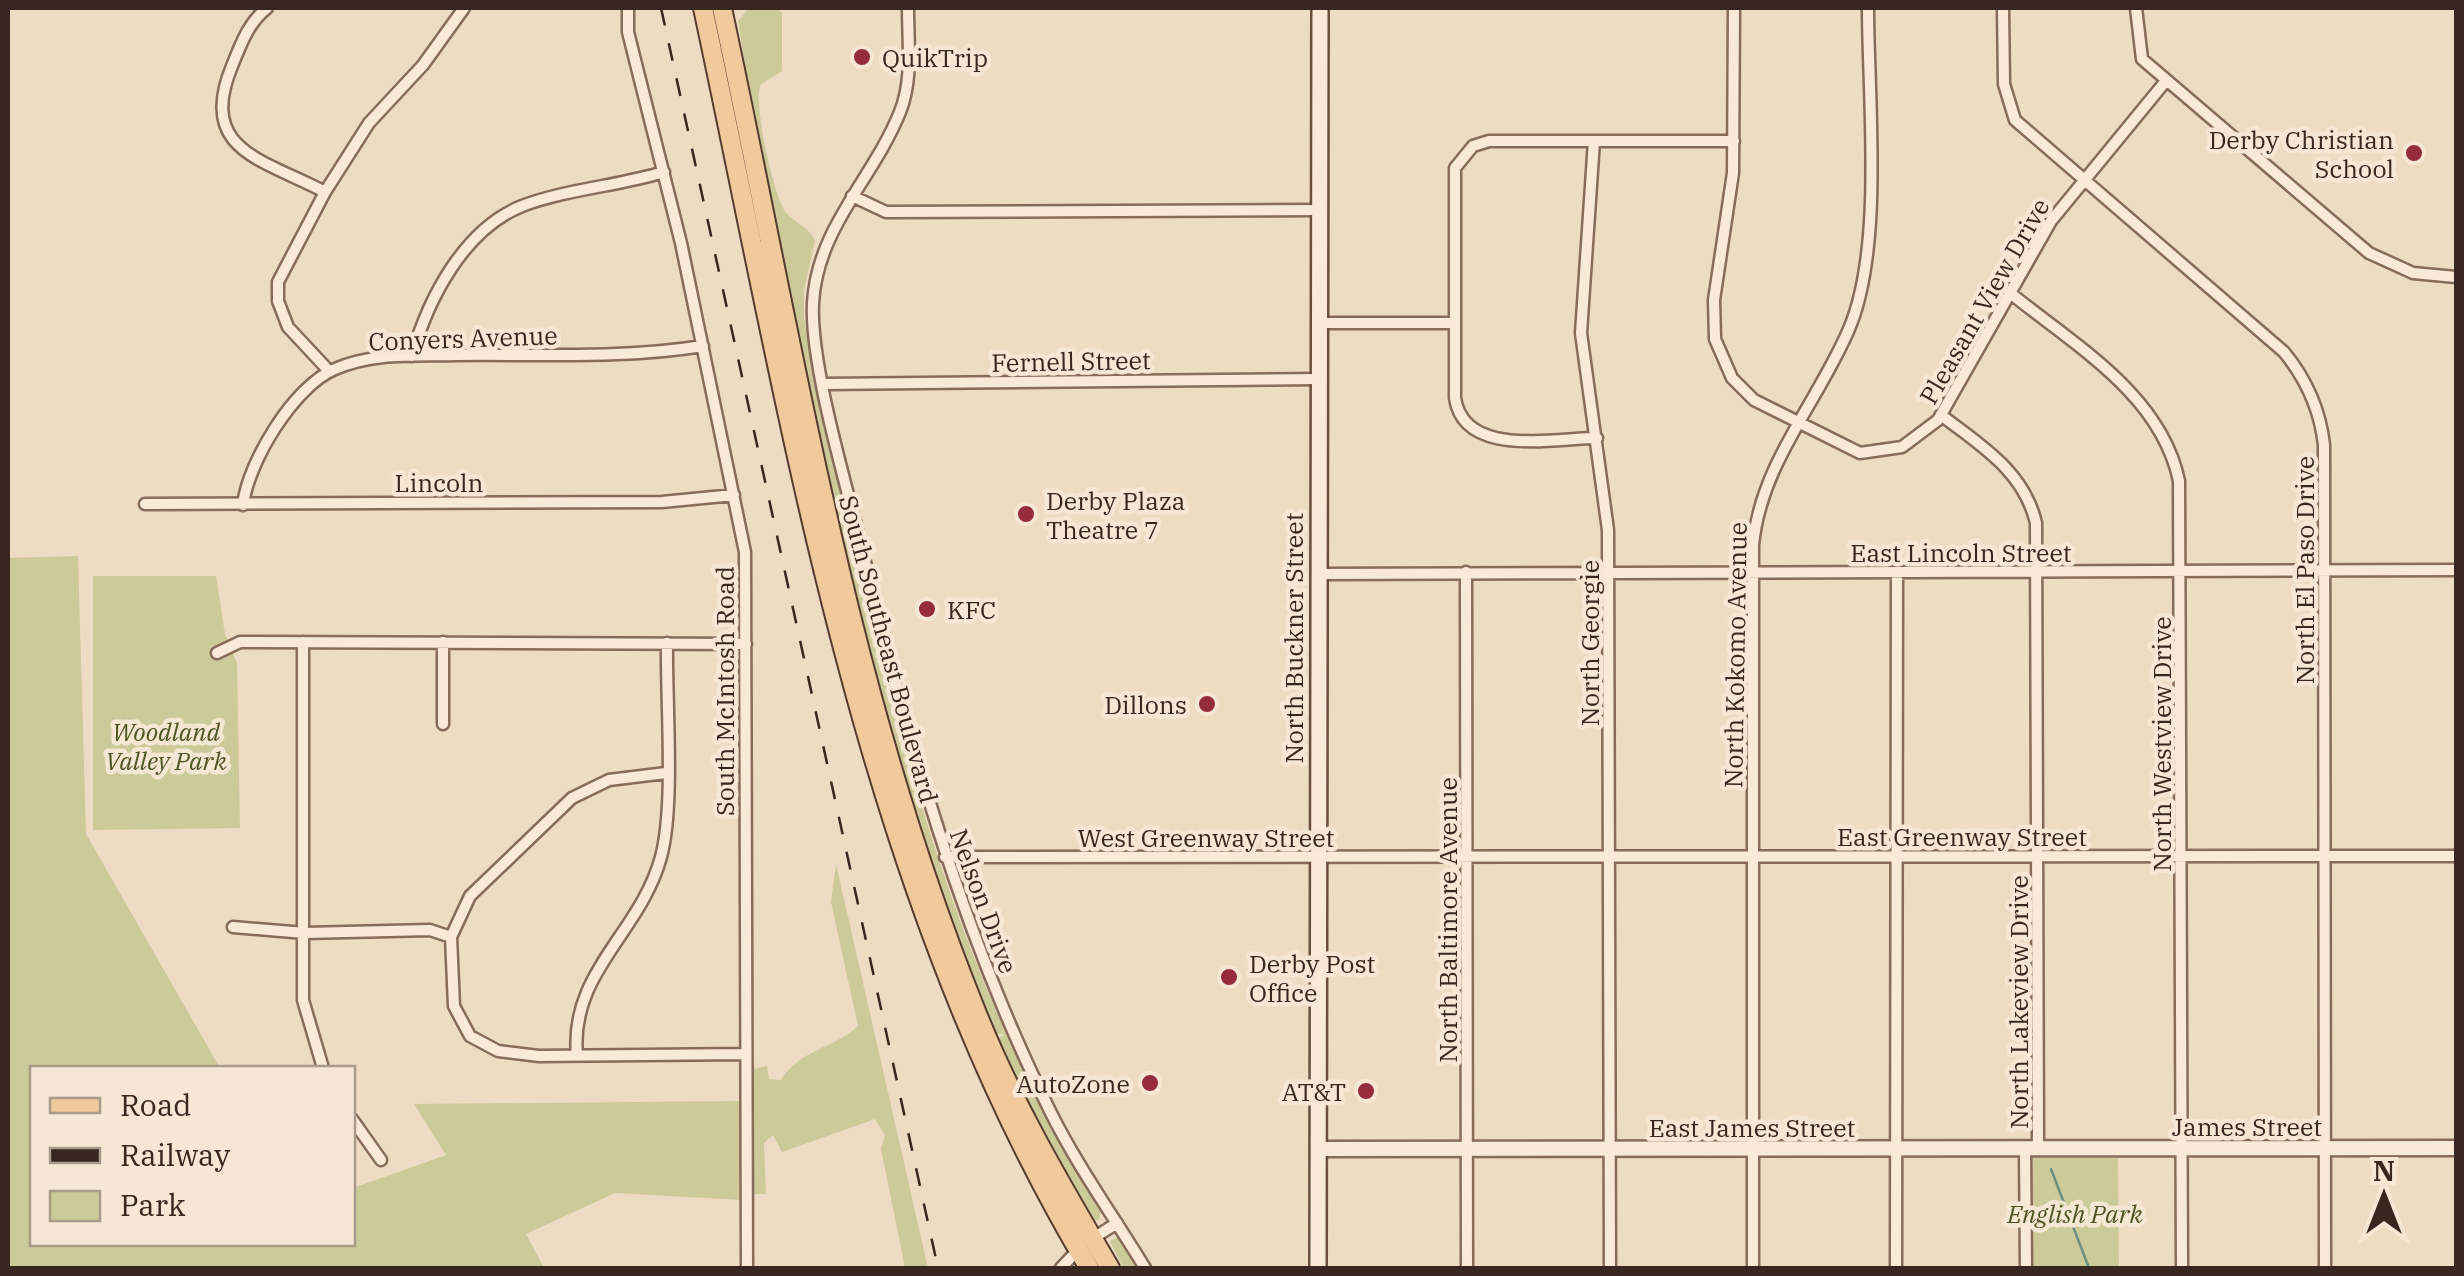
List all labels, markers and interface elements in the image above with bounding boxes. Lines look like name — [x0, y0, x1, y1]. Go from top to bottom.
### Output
place label: QuikTrip — [882, 41, 988, 74]
marker: QuikTrip — [851, 46, 873, 68]
place label: Derby Christian School — [2209, 123, 2394, 185]
marker: Derby Christian School — [2403, 142, 2425, 164]
street label: Pleasant View Drive — [1912, 192, 2056, 410]
street label: Conyers Avenue — [368, 318, 558, 358]
street label: Fernell Street — [991, 343, 1151, 379]
street label: North El Paso Drive — [2288, 456, 2321, 684]
street label: Lincoln — [395, 466, 483, 499]
place label: Derby Plaza Theatre 7 — [1046, 484, 1185, 546]
street label: South Southeast Boulevard — [832, 491, 946, 807]
marker: Derby Plaza Theatre 7 — [1015, 503, 1037, 525]
street label: North Buckner Street — [1277, 512, 1310, 763]
street label: North Kokomo Avenue — [1716, 522, 1754, 788]
street label: East Lincoln Street — [1850, 536, 2072, 569]
street label: North Georgie — [1573, 560, 1606, 726]
street label: South McIntosh Road — [708, 566, 741, 816]
place label: KFC — [947, 593, 996, 626]
marker: KFC — [916, 598, 938, 620]
street label: North Westview Drive — [2145, 616, 2178, 872]
place label: Dillons — [1104, 688, 1187, 721]
marker: Dillons — [1196, 693, 1218, 715]
park label: Woodland Valley Park — [105, 715, 227, 777]
street label: North Baltimore Avenue — [1431, 777, 1464, 1063]
street label: East Greenway Street — [1837, 820, 2087, 853]
street label: West Greenway Street — [1078, 821, 1335, 854]
street label: Nelson Drive — [943, 824, 1025, 978]
street label: North Lakeview Drive — [2002, 875, 2035, 1129]
place label: Derby Post Office — [1249, 947, 1375, 1009]
marker: Derby Post Office — [1218, 966, 1240, 988]
legend — [30, 1066, 355, 1246]
place label: AutoZone — [1016, 1067, 1130, 1100]
marker: AutoZone — [1139, 1072, 1161, 1094]
place label: AT&T — [1282, 1075, 1346, 1108]
marker: AT&T — [1355, 1080, 1377, 1102]
text: Road — [120, 1085, 192, 1124]
street label: James Street — [2172, 1110, 2322, 1143]
street label: East James Street — [1649, 1111, 1856, 1144]
text: Railway — [120, 1135, 230, 1174]
north arrow — [2334, 1146, 2434, 1246]
text: N — [2373, 1152, 2395, 1189]
text: Park — [120, 1185, 186, 1224]
park label: English Park — [2006, 1197, 2144, 1230]

